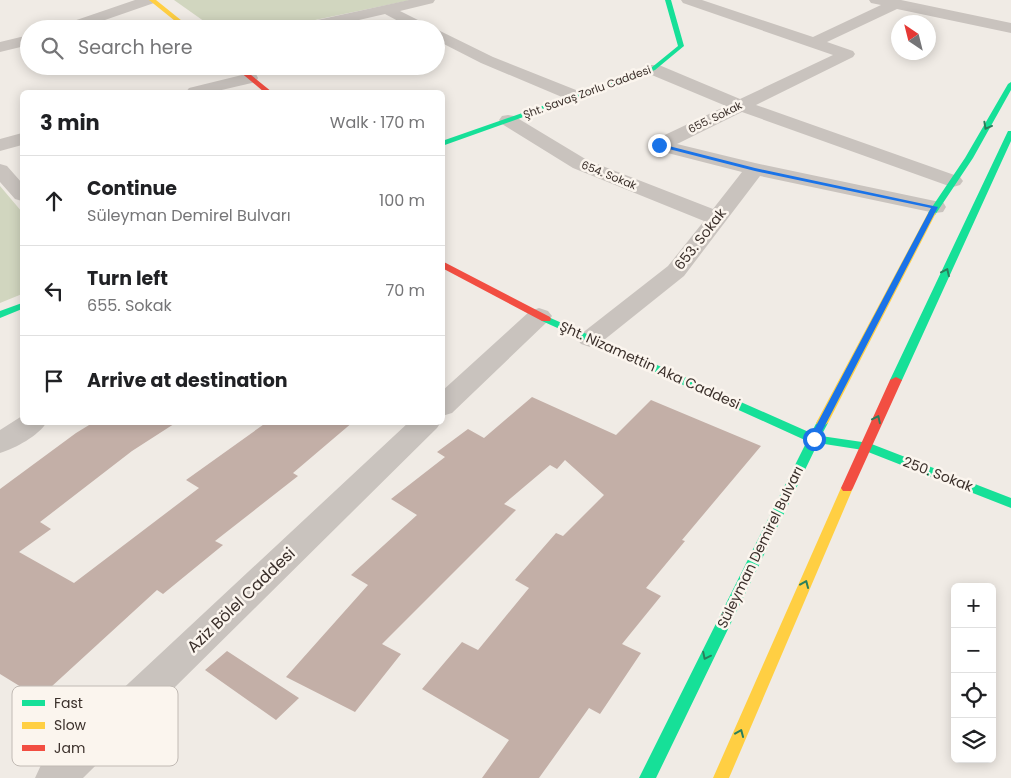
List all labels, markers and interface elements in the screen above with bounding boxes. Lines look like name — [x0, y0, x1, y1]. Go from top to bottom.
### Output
north arrow — [891, 15, 936, 60]
search box — [20, 20, 445, 75]
icon: search — [38, 34, 66, 62]
text: Search here — [78, 34, 192, 61]
street label: Şht. Savaş Zorlu Caddesi — [521, 61, 653, 123]
street label: 655. Sokak — [685, 97, 745, 137]
text: 3 min — [40, 108, 100, 137]
text: Walk · 170 m — [330, 111, 425, 134]
one-way arrow — [983, 121, 993, 130]
route end — [648, 134, 671, 157]
street label: 654. Sokak — [579, 157, 639, 193]
text: Continue — [87, 175, 177, 202]
icon: ahead — [40, 187, 68, 215]
text: 100 m — [379, 189, 425, 212]
street label: 653. Sokak — [669, 203, 731, 274]
text: Süleyman Demirel Bulvarı — [87, 204, 291, 227]
text: Turn left — [87, 265, 168, 292]
one-way arrow — [940, 268, 950, 277]
icon: left — [40, 277, 68, 305]
text: 70 m — [385, 279, 425, 302]
text: 655. Sokak — [87, 294, 172, 317]
street label: Şht. Nizamettin Aka Caddesi — [556, 316, 744, 414]
icon: arrive — [40, 367, 68, 395]
text: Arrive at destination — [87, 367, 288, 394]
one-way arrow — [871, 415, 882, 424]
route start — [803, 428, 826, 451]
street label: 250. Sokak — [900, 452, 977, 497]
street label: Süleyman Demirel Bulvarı — [712, 463, 808, 631]
street label: Aziz Bölel Caddesi — [182, 542, 300, 658]
one-way arrow — [799, 580, 809, 589]
map controls — [951, 583, 996, 763]
button: + — [951, 583, 996, 628]
button: − — [951, 628, 996, 673]
one-way arrow — [702, 651, 712, 660]
button: locate — [951, 673, 996, 718]
legend — [12, 686, 178, 766]
text: Fast — [54, 693, 83, 713]
text: Slow — [54, 715, 87, 735]
button: layers — [951, 718, 996, 763]
one-way arrow — [734, 729, 745, 738]
text: Jam — [54, 738, 85, 758]

